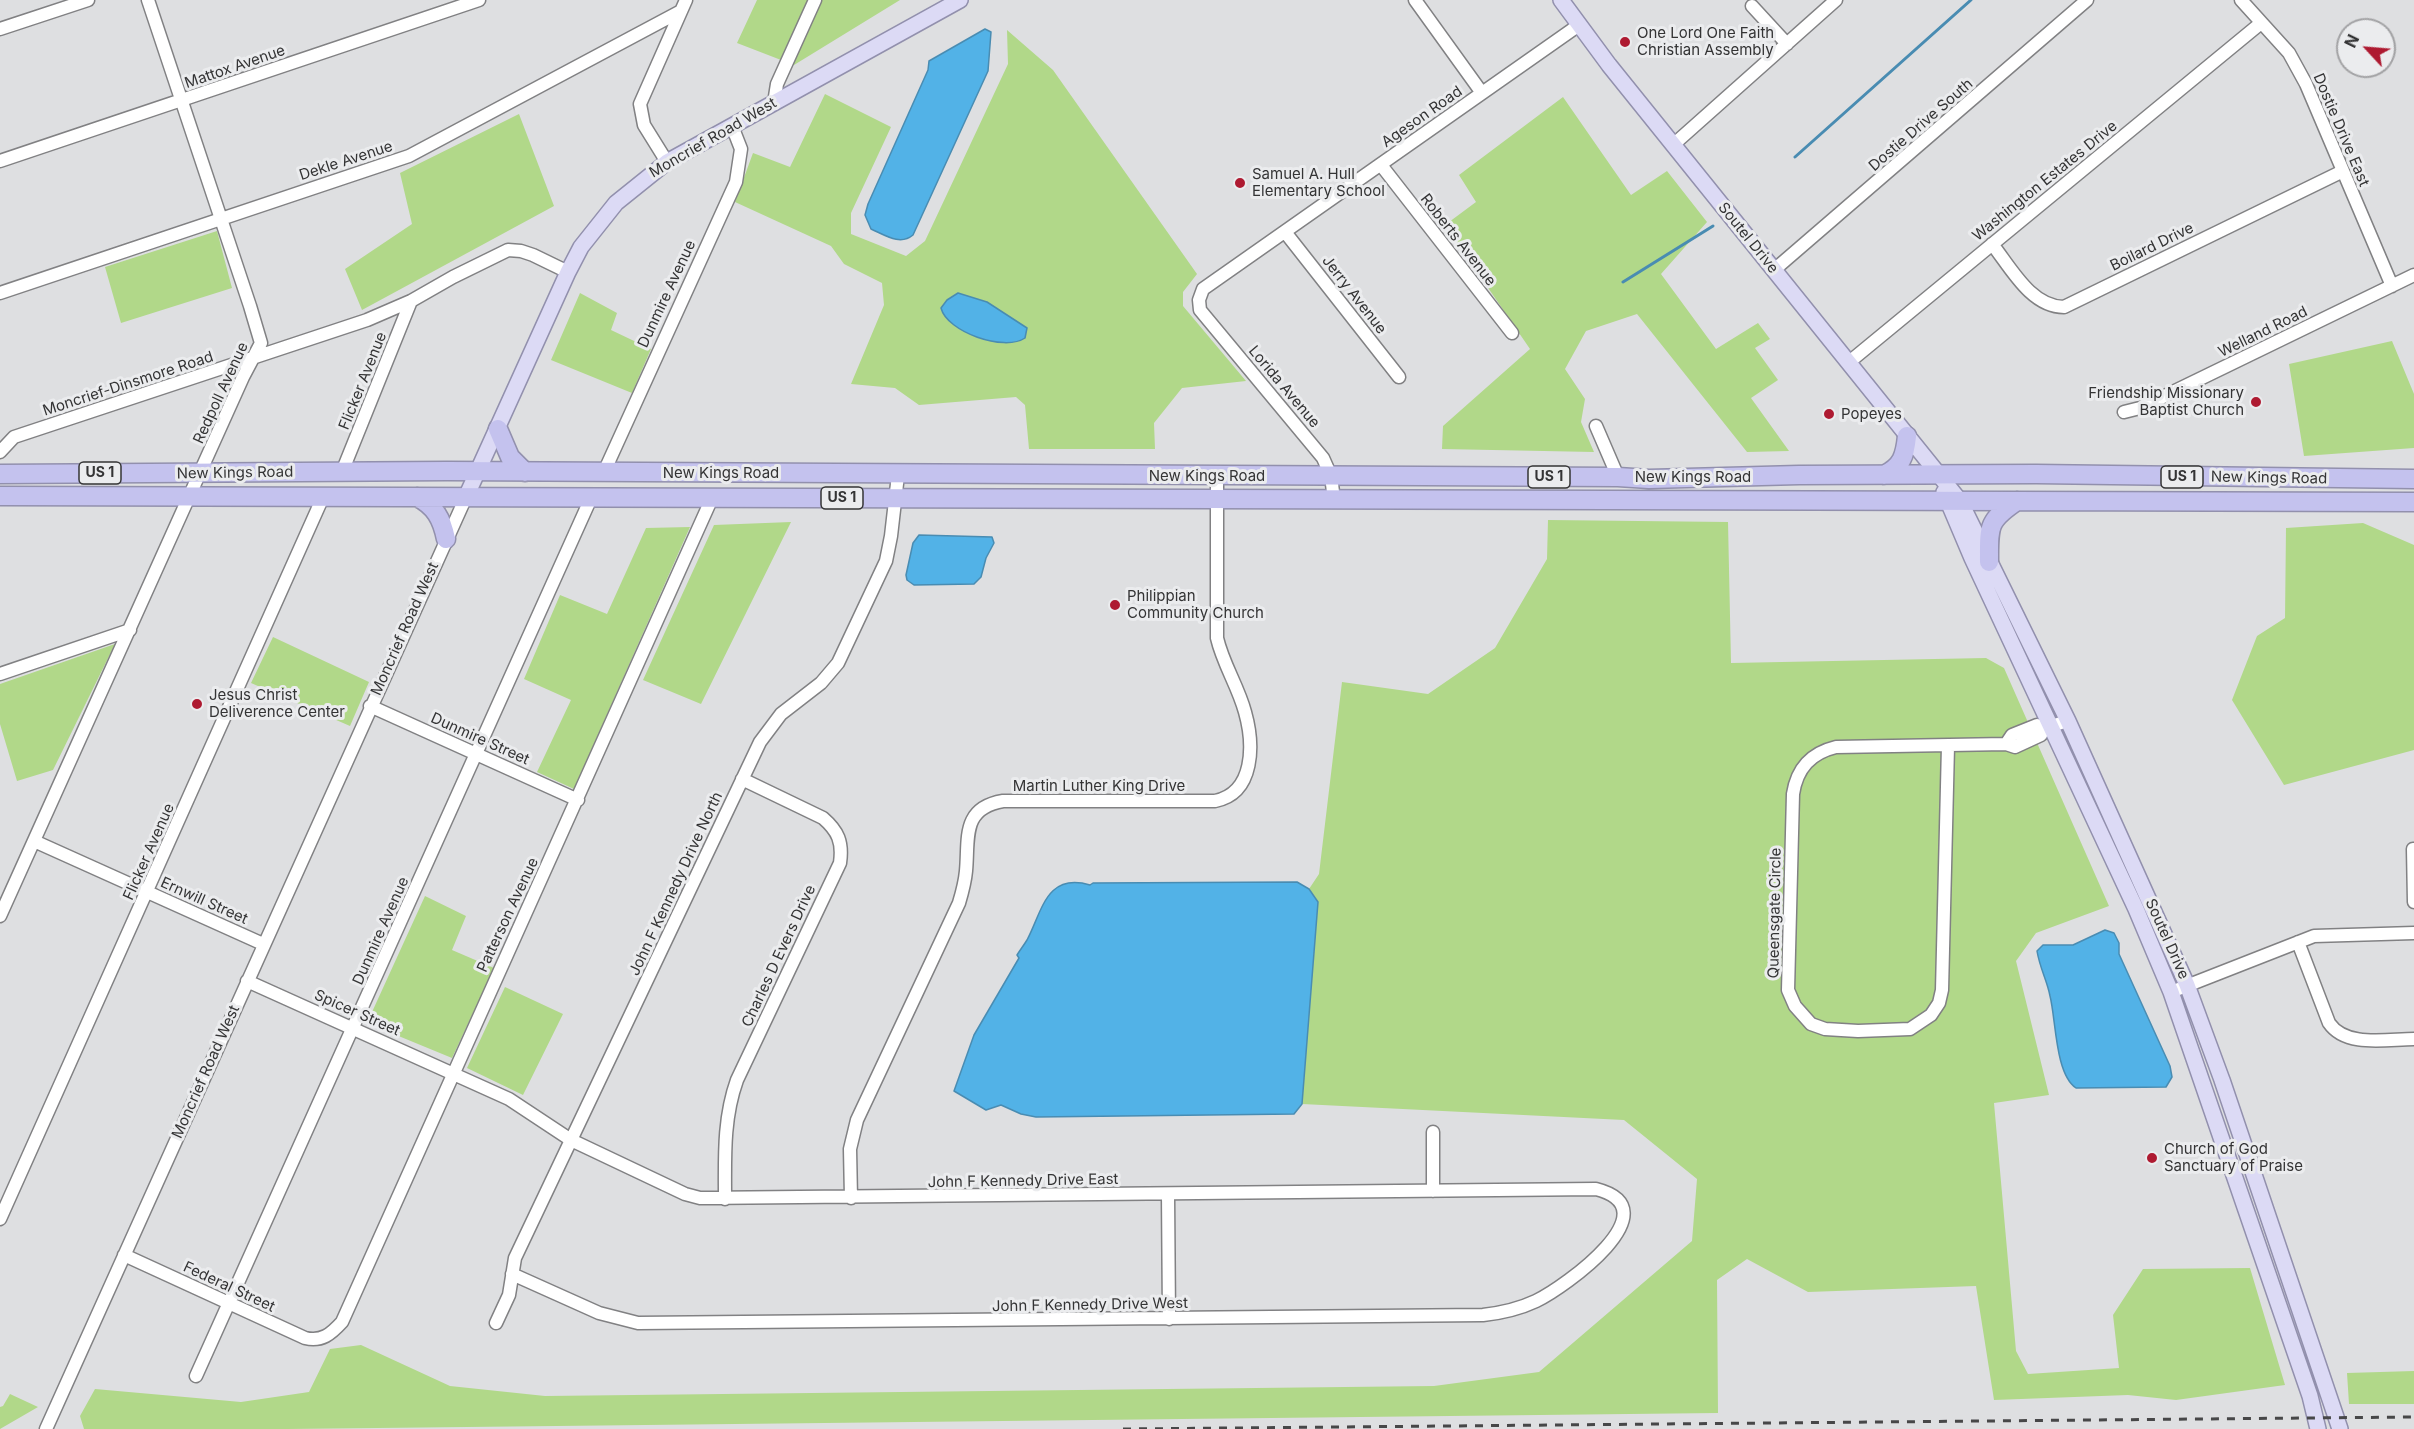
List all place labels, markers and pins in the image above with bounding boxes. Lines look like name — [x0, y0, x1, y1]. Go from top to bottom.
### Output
place label: One Lord One Faith Christian Assembly — [1637, 24, 1774, 59]
marker: One Lord One Faith Christian Assembly — [1618, 35, 1632, 49]
place label: Samuel A. Hull Elementary School — [1252, 165, 1385, 200]
marker: Samuel A. Hull Elementary School — [1233, 176, 1247, 190]
place label: Friendship Missionary Baptist Church — [2088, 384, 2244, 419]
marker: Friendship Missionary Baptist Church — [2249, 395, 2263, 409]
place label: Popeyes — [1841, 405, 1902, 423]
marker: Popeyes — [1822, 407, 1836, 421]
place label: Philippian Community Church — [1127, 587, 1264, 622]
marker: Philippian Community Church — [1108, 598, 1122, 612]
place label: Jesus Christ Deliverence Center — [209, 686, 345, 721]
marker: Jesus Christ Deliverence Center — [190, 697, 204, 711]
place label: Church of God Sanctuary of Praise — [2164, 1140, 2303, 1175]
marker: Church of God Sanctuary of Praise — [2145, 1151, 2159, 1165]

